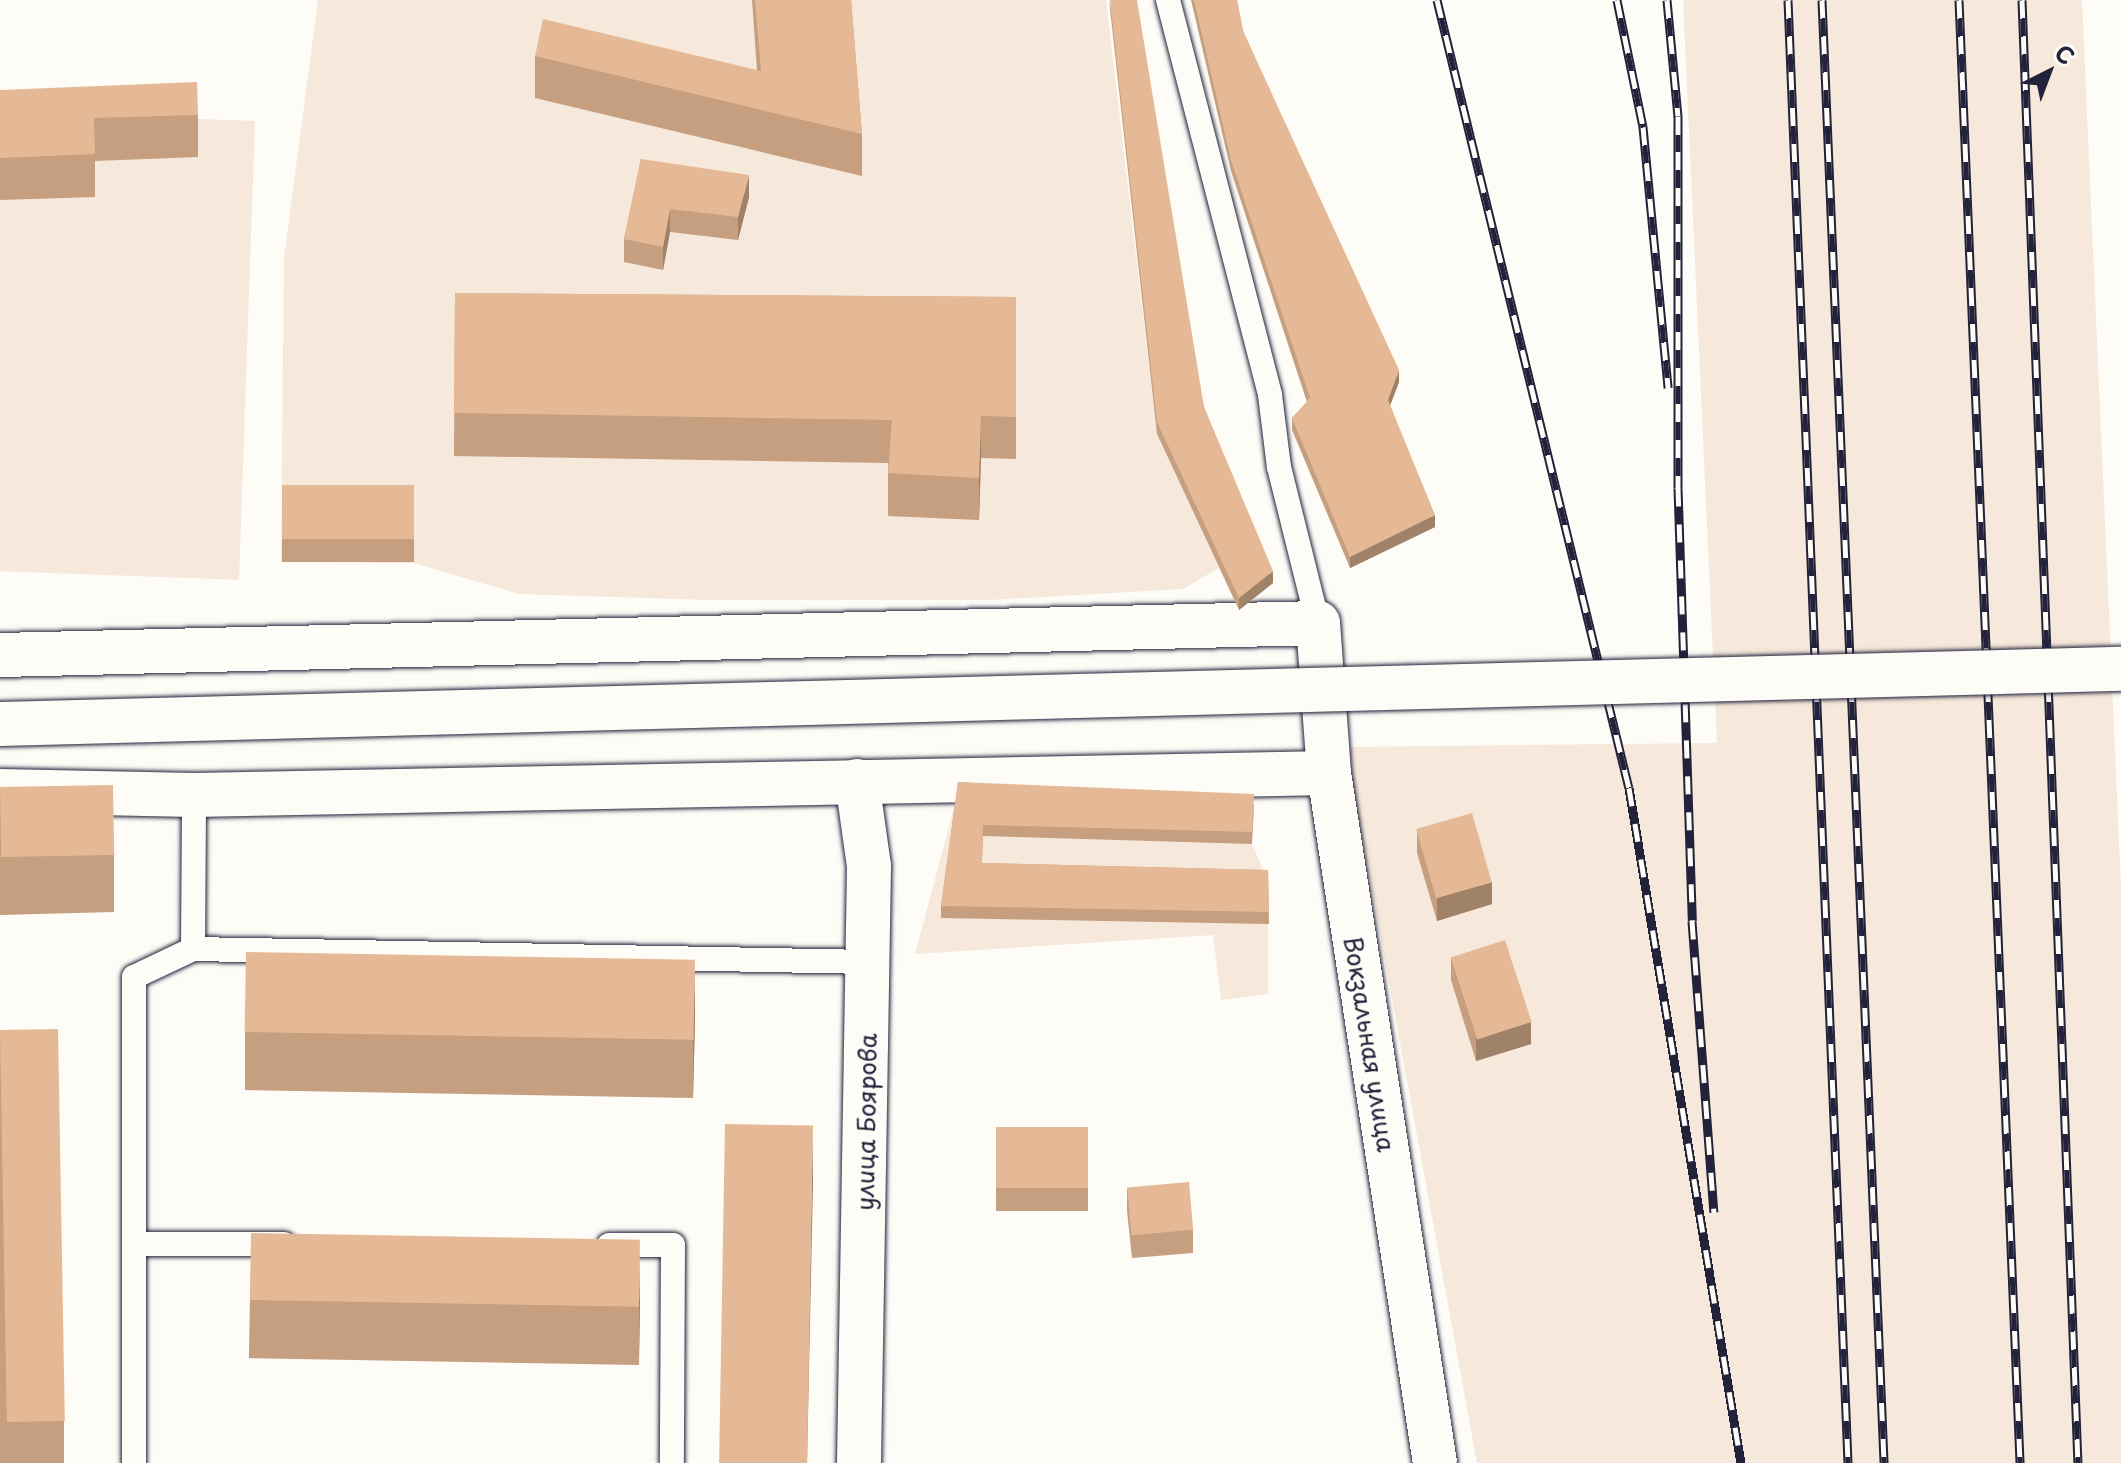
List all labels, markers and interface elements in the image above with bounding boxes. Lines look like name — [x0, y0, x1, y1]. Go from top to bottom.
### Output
north arrow — [2009, 32, 2089, 112]
text: С — [2048, 36, 2083, 72]
street label: Вокзальная улица — [1339, 934, 1401, 1154]
street label: улица Боярова — [850, 1032, 882, 1212]

